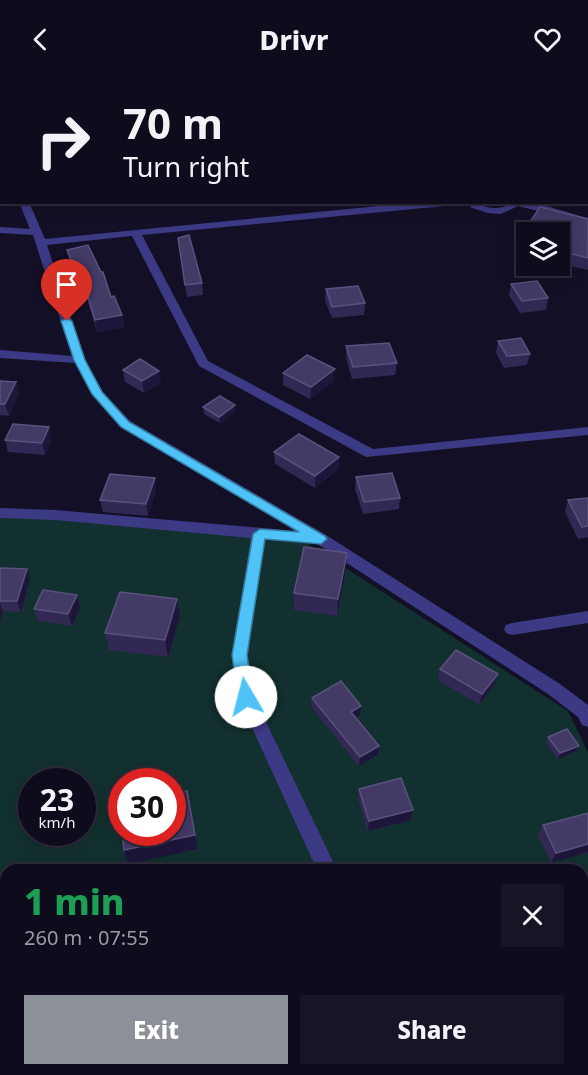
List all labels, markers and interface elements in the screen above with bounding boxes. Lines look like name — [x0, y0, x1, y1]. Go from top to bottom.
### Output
text: Drivr — [260, 21, 328, 58]
icon: back — [24, 23, 57, 56]
icon: heart — [531, 23, 564, 56]
text: 70 m — [123, 94, 223, 151]
icon: right — [24, 102, 102, 180]
text: Turn right — [123, 148, 249, 185]
map controls — [516, 222, 570, 276]
button: layers — [516, 222, 570, 276]
pin — [41, 259, 92, 321]
icon: arrive — [50, 268, 83, 301]
position arrow — [214, 665, 278, 729]
speed limit sign: 30 — [108, 768, 186, 846]
text: 23 — [40, 779, 74, 820]
text: km/h — [39, 812, 75, 832]
text: 1 min — [24, 877, 125, 926]
button: close — [501, 884, 564, 947]
text: 260 m · 07:55 — [24, 924, 149, 951]
button: Exit — [24, 995, 288, 1064]
button: Share — [300, 995, 564, 1064]

